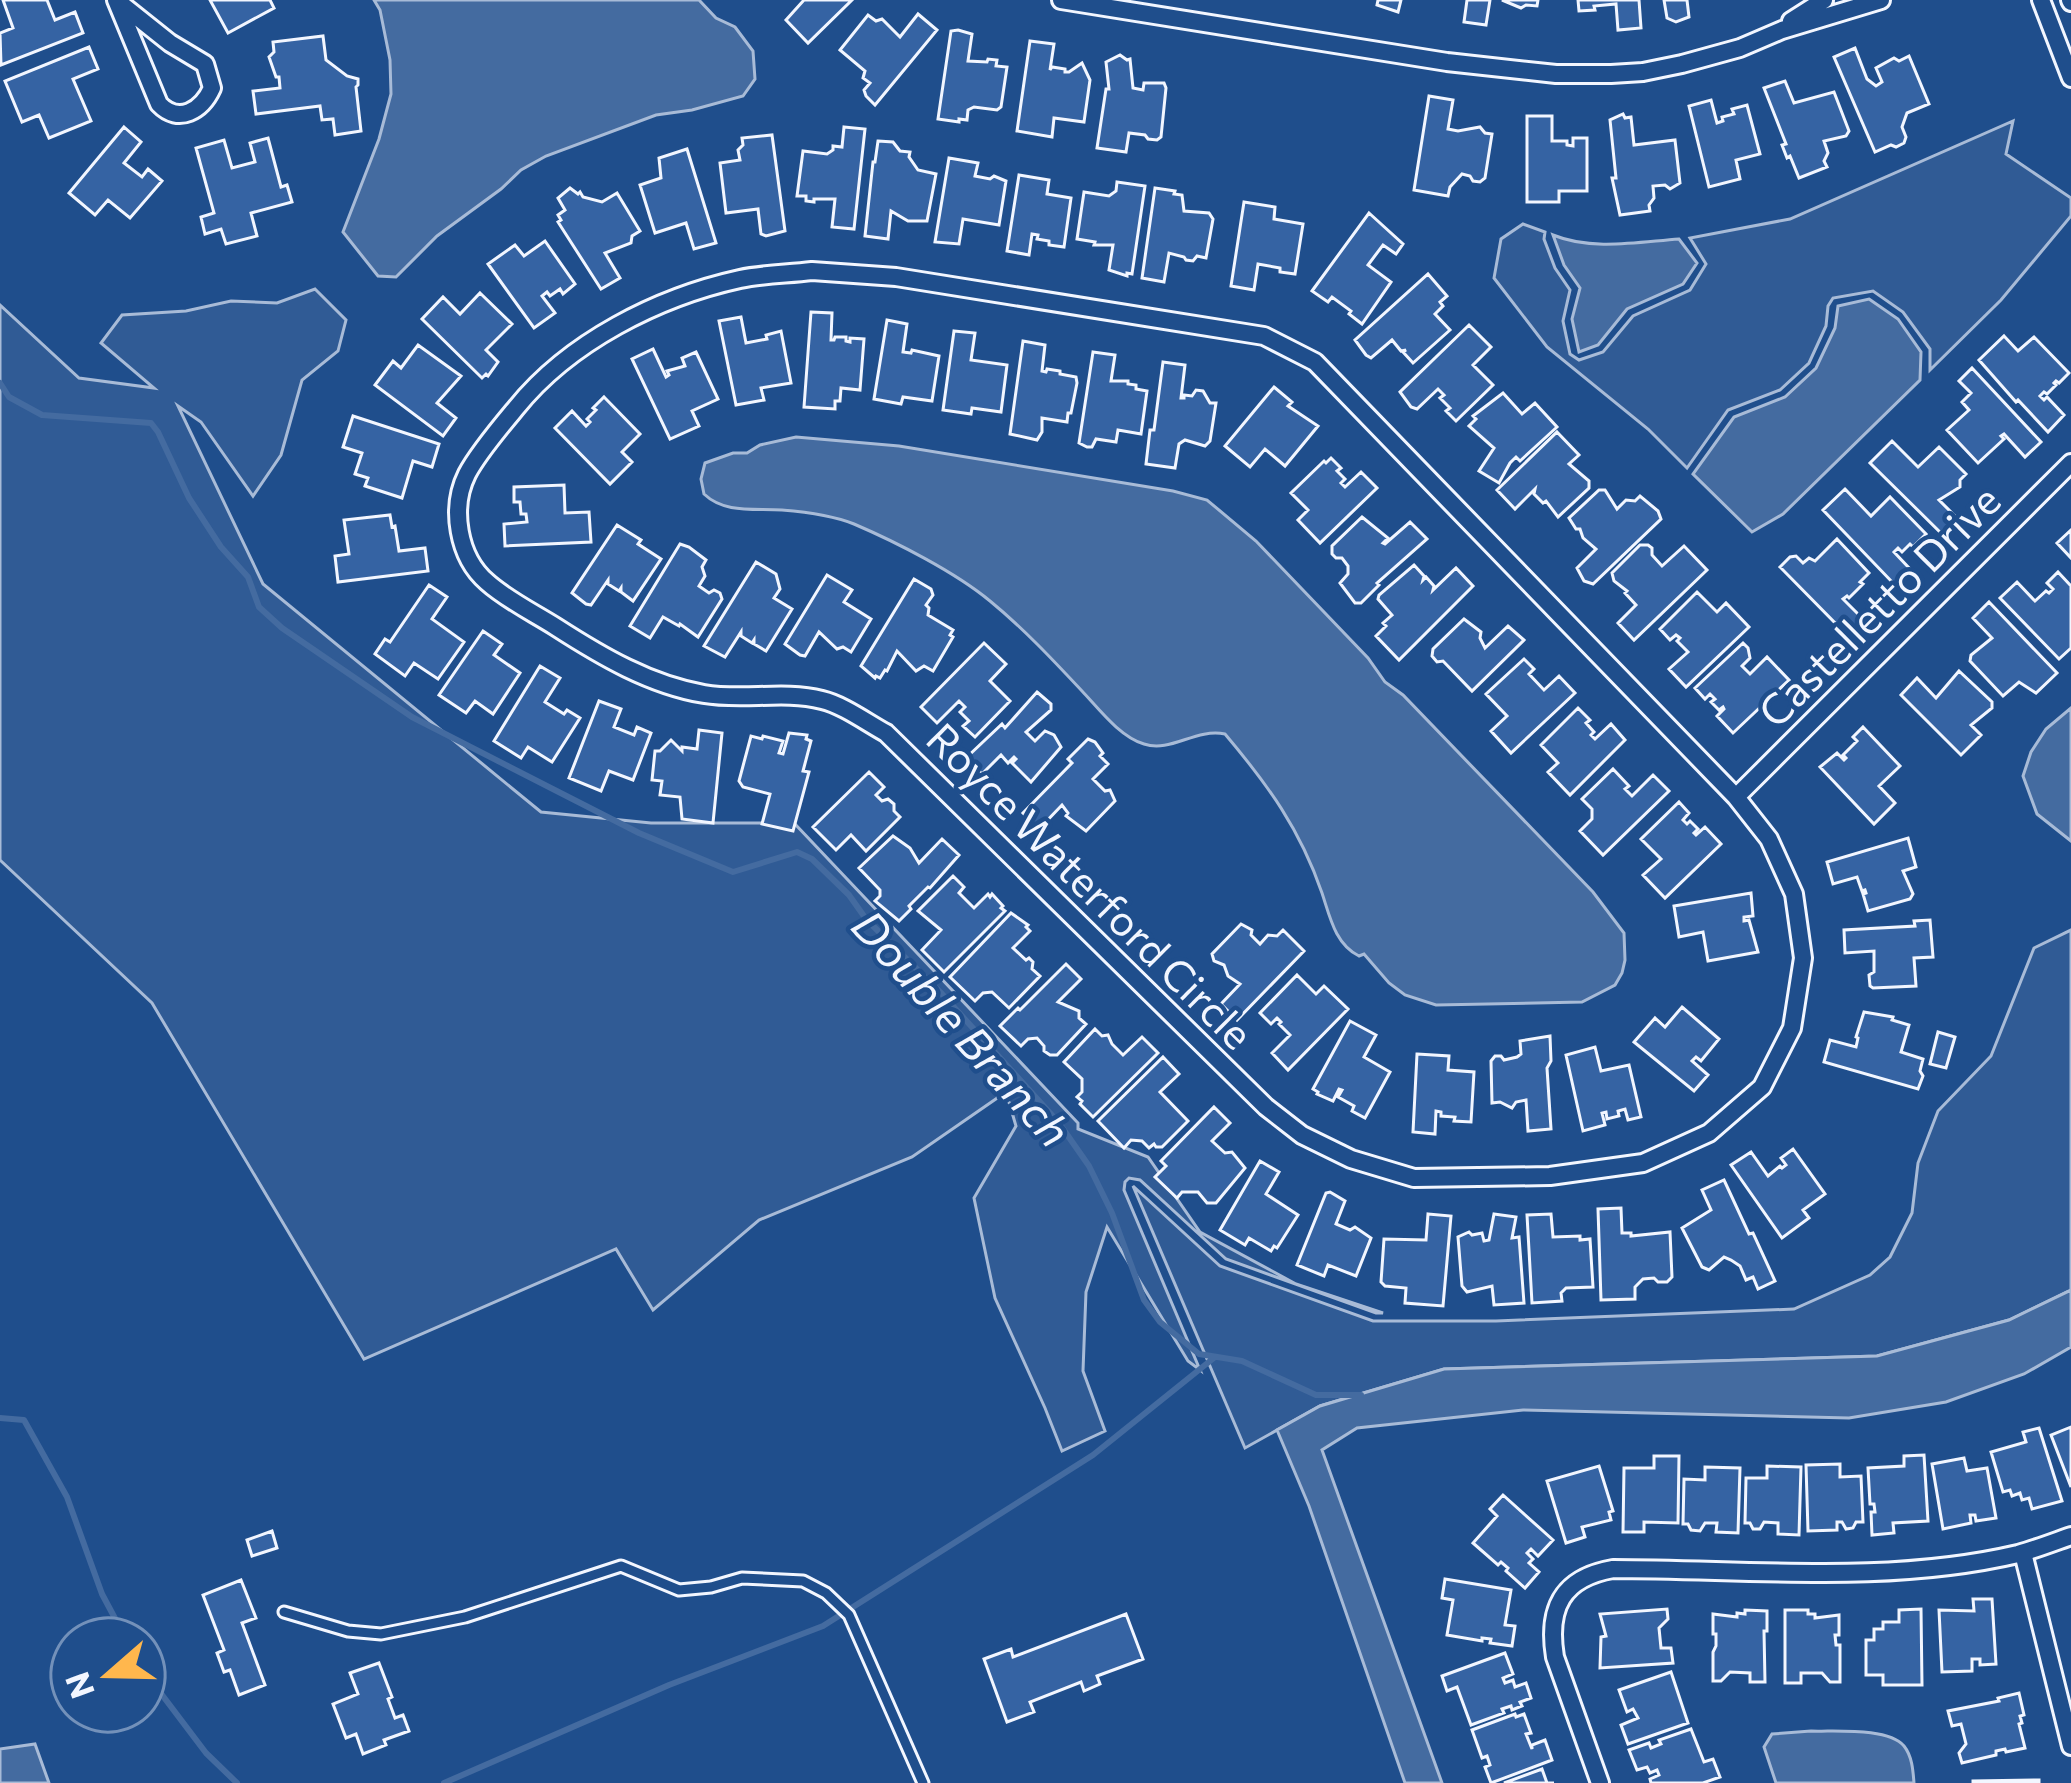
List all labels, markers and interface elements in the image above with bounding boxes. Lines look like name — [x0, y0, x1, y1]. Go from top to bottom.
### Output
street label: Castelletto Drive — [1746, 473, 2010, 737]
street label: Royce Waterford Circle — [917, 711, 1265, 1059]
water label: Double Branch — [842, 897, 1084, 1157]
north arrow — [48, 1615, 168, 1735]
text: N — [55, 1667, 102, 1704]

